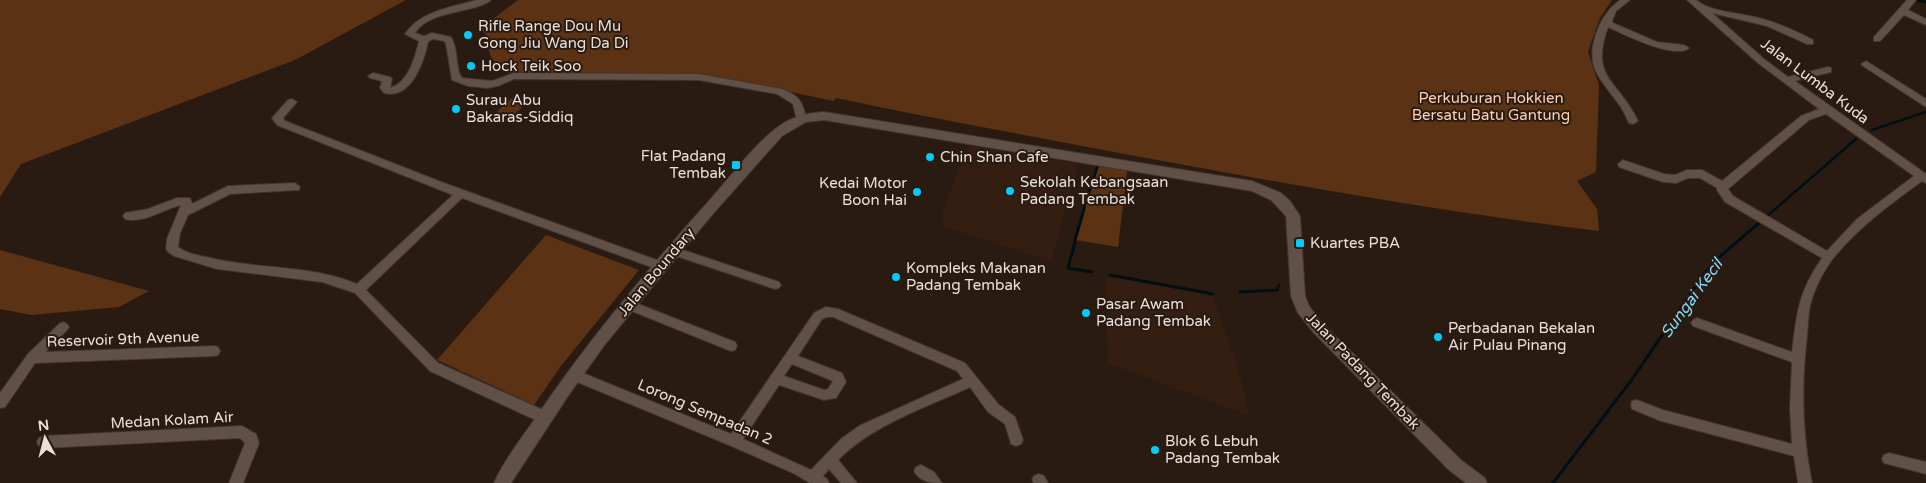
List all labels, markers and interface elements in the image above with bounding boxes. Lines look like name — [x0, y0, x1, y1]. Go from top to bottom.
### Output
place label: Rifle Range Dou Mu Gong Jiu Wang Da Di — [478, 17, 629, 52]
marker: Rifle Range Dou Mu Gong Jiu Wang Da Di — [462, 29, 474, 41]
street label: Jalan Lumba Kuda — [1757, 34, 1873, 128]
place label: Hock Teik Soo — [481, 57, 581, 75]
marker: Hock Teik Soo — [465, 60, 477, 72]
park label: Perkuburan Hokkien Bersatu Batu Gantung — [1412, 89, 1570, 124]
place label: Surau Abu Bakaras-Siddiq — [466, 91, 573, 126]
marker: Surau Abu Bakaras-Siddiq — [450, 103, 462, 115]
place label: Flat Padang Tembak — [641, 147, 726, 182]
place label: Chin Shan Cafe — [940, 148, 1049, 166]
marker: Chin Shan Cafe — [924, 151, 936, 163]
marker: Flat Padang Tembak — [730, 159, 742, 171]
place label: Sekolah Kebangsaan Padang Tembak — [1020, 173, 1168, 208]
place label: Kedai Motor Boon Hai — [819, 174, 907, 209]
marker: Sekolah Kebangsaan Padang Tembak — [1004, 185, 1016, 197]
marker: Kedai Motor Boon Hai — [911, 186, 923, 198]
street label: Jalan Boundary — [614, 224, 698, 320]
place label: Kuartes PBA — [1310, 234, 1400, 252]
marker: Kuartes PBA — [1294, 237, 1306, 249]
water label: Sungai Kecil — [1656, 254, 1728, 342]
place label: Kompleks Makanan Padang Tembak — [906, 259, 1046, 294]
marker: Kompleks Makanan Padang Tembak — [890, 271, 902, 283]
place label: Pasar Awam Padang Tembak — [1096, 295, 1211, 330]
marker: Pasar Awam Padang Tembak — [1080, 307, 1092, 319]
street label: Jalan Padang Tembak — [1302, 309, 1424, 433]
place label: Perbadanan Bekalan Air Pulau Pinang — [1448, 319, 1595, 354]
street label: Reservoir 9th Avenue — [46, 327, 200, 351]
marker: Perbadanan Bekalan Air Pulau Pinang — [1432, 331, 1444, 343]
street label: Lorong Sempadan 2 — [635, 375, 775, 449]
street label: Medan Kolam Air — [110, 408, 234, 432]
north arrow — [20, 413, 70, 463]
text: N — [37, 416, 50, 435]
place label: Blok 6 Lebuh Padang Tembak — [1165, 432, 1280, 467]
marker: Blok 6 Lebuh Padang Tembak — [1149, 444, 1161, 456]

